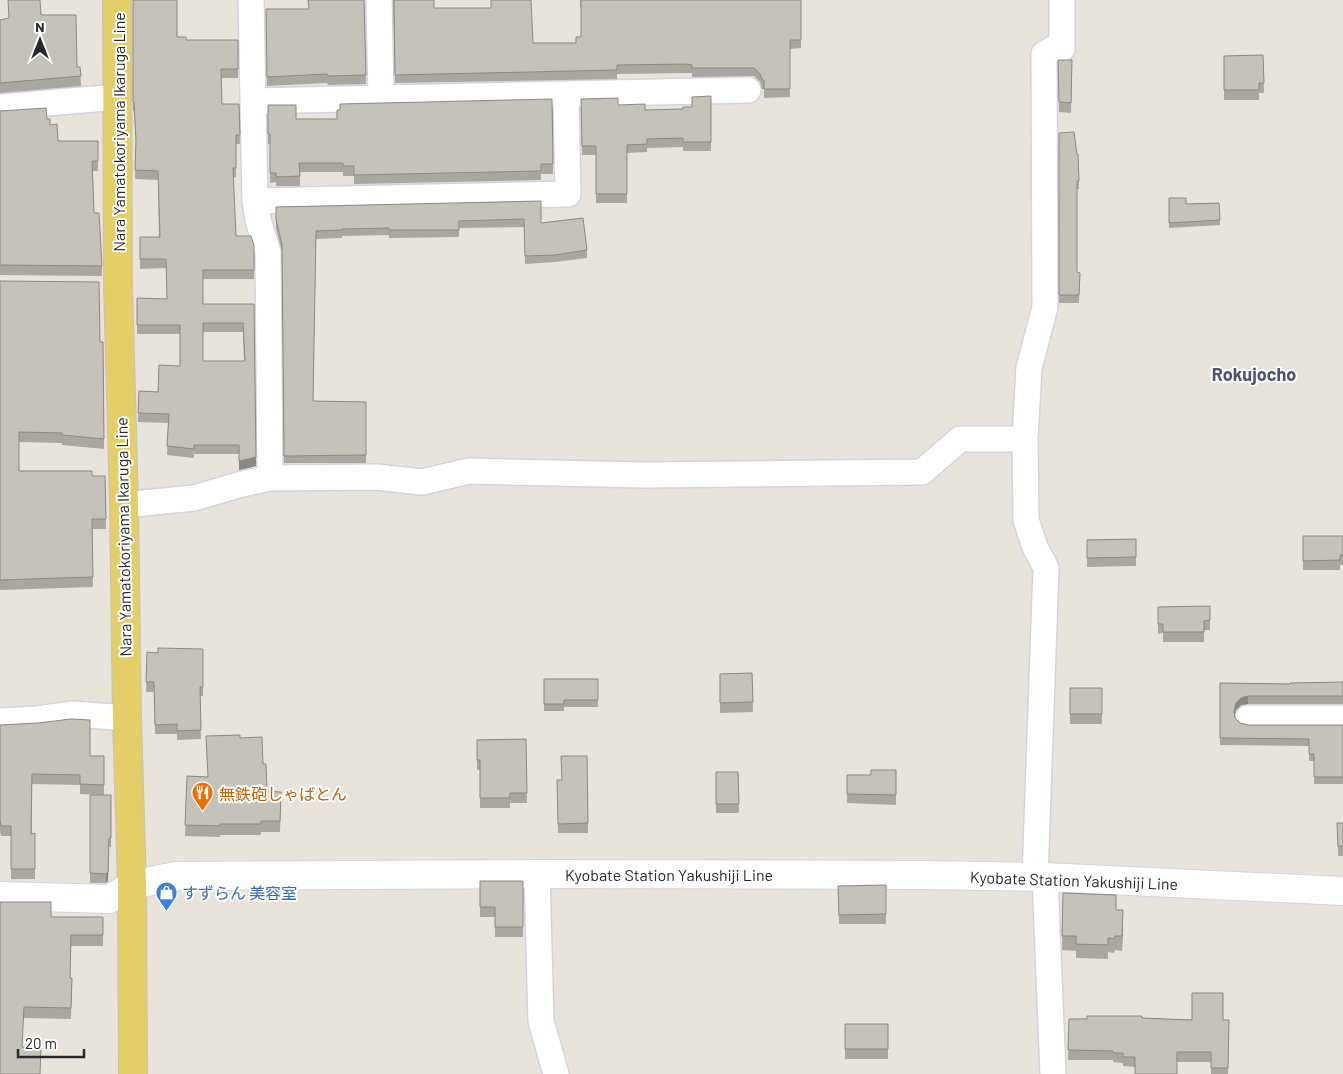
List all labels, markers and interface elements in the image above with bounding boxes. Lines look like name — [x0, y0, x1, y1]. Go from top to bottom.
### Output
street label: Nara Yamatokoriyama Ikaruga Line — [109, 12, 128, 252]
north arrow — [15, 15, 65, 65]
text: N — [35, 18, 45, 35]
district label: Rokujocho — [1212, 363, 1296, 385]
street label: Nara Yamatokoriyama Ikaruga Line — [111, 417, 135, 657]
restaurant icon: 無鉄砲しゃばとん — [191, 781, 215, 812]
place label: 無鉄砲しゃばとん — [219, 784, 347, 803]
street label: Kyobate Station Yakushiji Line — [565, 865, 773, 884]
street label: Kyobate Station Yakushiji Line — [970, 867, 1178, 893]
shop icon: すずらん 美容室 — [154, 880, 178, 911]
place label: すずらん 美容室 — [182, 883, 297, 902]
scale bar — [18, 1026, 84, 1058]
text: 20 m — [25, 1034, 57, 1052]

